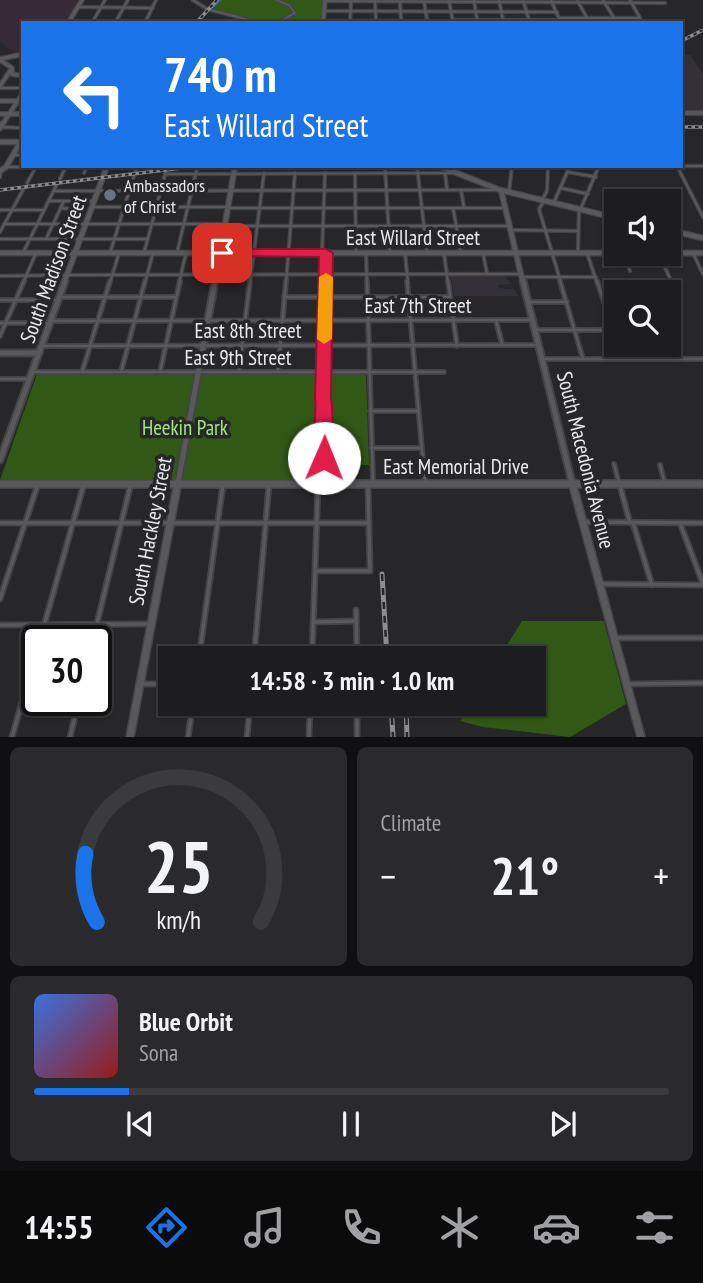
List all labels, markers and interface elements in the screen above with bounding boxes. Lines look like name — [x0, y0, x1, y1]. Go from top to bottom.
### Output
text: 740 m — [164, 42, 277, 106]
icon: left — [49, 49, 140, 140]
text: East Willard Street — [164, 104, 368, 146]
place label: Ambassadors of Christ — [124, 174, 205, 218]
marker: Ambassadors of Christ — [102, 187, 118, 203]
map controls — [604, 189, 681, 357]
button: sound — [604, 189, 681, 266]
street label: South Madison Street — [14, 191, 92, 347]
pin — [192, 223, 252, 283]
street label: East Willard Street — [346, 224, 480, 251]
icon: arrive — [203, 234, 241, 272]
button: search — [604, 280, 681, 357]
street label: East 7th Street — [365, 292, 472, 319]
street label: East 8th Street — [194, 317, 302, 344]
street label: East 9th Street — [184, 344, 292, 371]
street label: South Macedonia Avenue — [551, 369, 621, 551]
park label: Heekin Park — [142, 414, 228, 441]
position arrow — [287, 421, 361, 495]
street label: East Memorial Drive — [383, 453, 529, 480]
street label: South Hackley Street — [122, 454, 178, 607]
speed limit sign: 30 — [21, 625, 112, 716]
text: 14:58 · 3 min · 1.0 km — [250, 664, 454, 697]
text: Climate — [381, 808, 441, 837]
text: 25 — [143, 819, 213, 913]
text: 21° — [490, 842, 559, 909]
text: − — [381, 851, 396, 900]
text: + — [653, 851, 669, 900]
text: km/h — [156, 904, 200, 936]
text: Blue Orbit — [139, 1005, 233, 1038]
text: Sona — [139, 1038, 178, 1067]
icon: previous — [121, 1105, 159, 1143]
icon: pause — [332, 1105, 370, 1143]
icon: next — [544, 1105, 582, 1143]
icon: directions — [142, 1203, 191, 1252]
icon: music — [240, 1203, 289, 1252]
icon: phone — [337, 1203, 386, 1252]
icon: climate — [435, 1203, 484, 1252]
icon: car — [532, 1203, 581, 1252]
icon: filters — [630, 1203, 679, 1252]
text: 14:55 — [24, 1206, 93, 1248]

